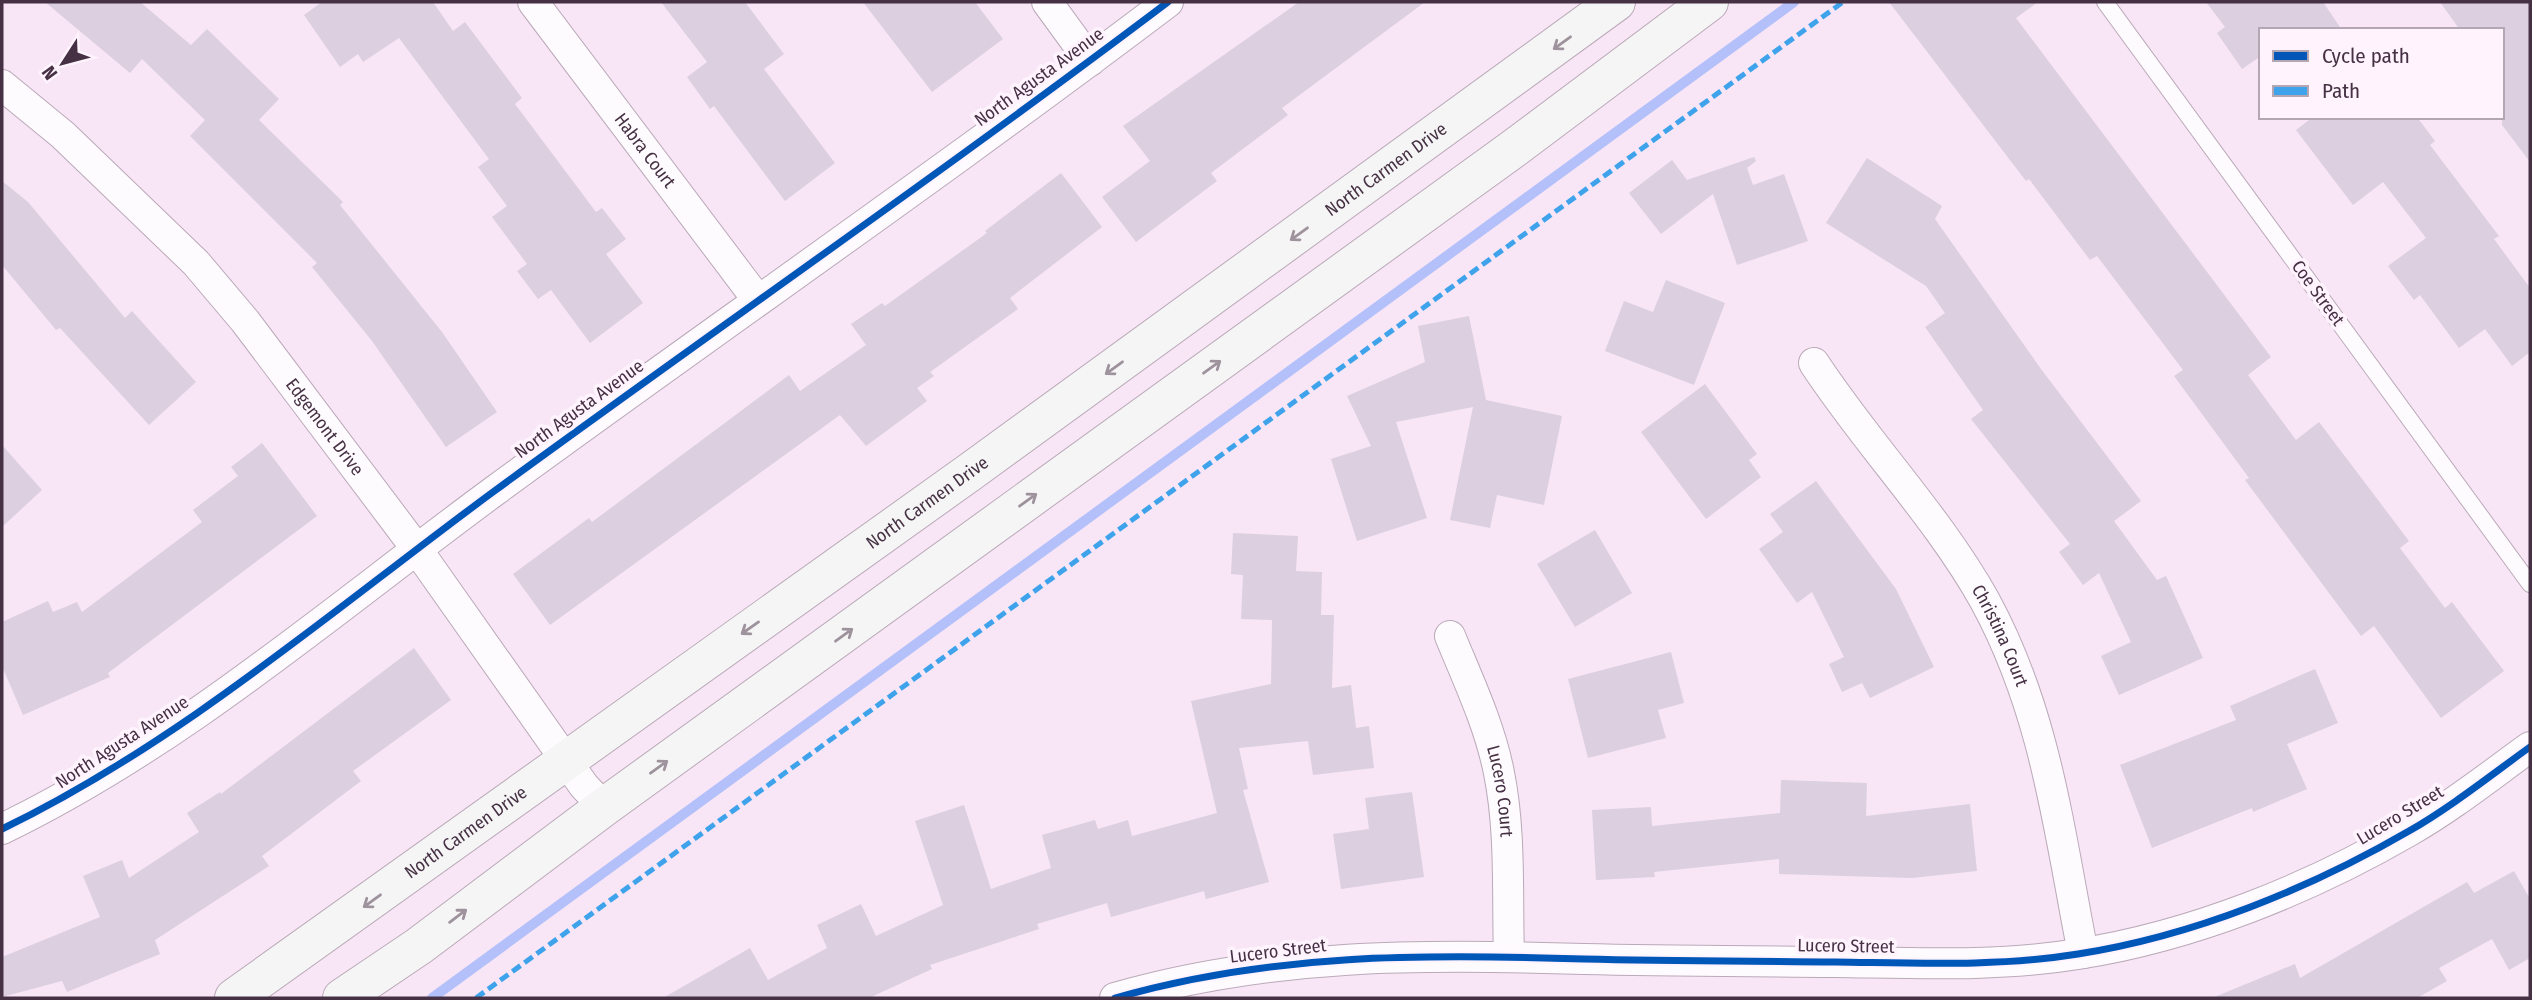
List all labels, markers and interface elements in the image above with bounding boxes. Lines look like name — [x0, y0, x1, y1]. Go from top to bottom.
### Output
street label: North Agusta Avenue — [970, 23, 1108, 131]
north arrow — [28, 28, 98, 98]
legend — [2259, 28, 2504, 119]
one-way arrow — [1553, 36, 1572, 50]
text: Cycle path — [2322, 43, 2410, 69]
text: N — [37, 61, 62, 84]
text: Path — [2322, 78, 2360, 104]
street label: Habra Court — [610, 109, 680, 192]
street label: North Carmen Drive — [1321, 118, 1451, 221]
one-way arrow — [1289, 226, 1308, 241]
street label: Coe Street — [2287, 256, 2349, 330]
street label: North Agusta Avenue — [510, 355, 648, 463]
one-way arrow — [1105, 360, 1124, 375]
one-way arrow — [1202, 360, 1221, 374]
street label: Edgemont Drive — [281, 374, 369, 480]
street label: North Carmen Drive — [862, 451, 993, 554]
one-way arrow — [1018, 493, 1037, 507]
street label: Christina Court — [1967, 581, 2033, 689]
one-way arrow — [741, 621, 760, 636]
one-way arrow — [834, 627, 853, 642]
street label: North Agusta Avenue — [51, 691, 193, 793]
street label: Lucero Court — [1482, 743, 1518, 838]
one-way arrow — [649, 760, 668, 774]
street label: North Carmen Drive — [400, 781, 531, 883]
street label: Lucero Street — [2353, 781, 2447, 849]
one-way arrow — [363, 894, 381, 909]
one-way arrow — [448, 909, 467, 924]
street label: Lucero Street — [1228, 934, 1328, 968]
street label: Lucero Street — [1797, 934, 1895, 958]

